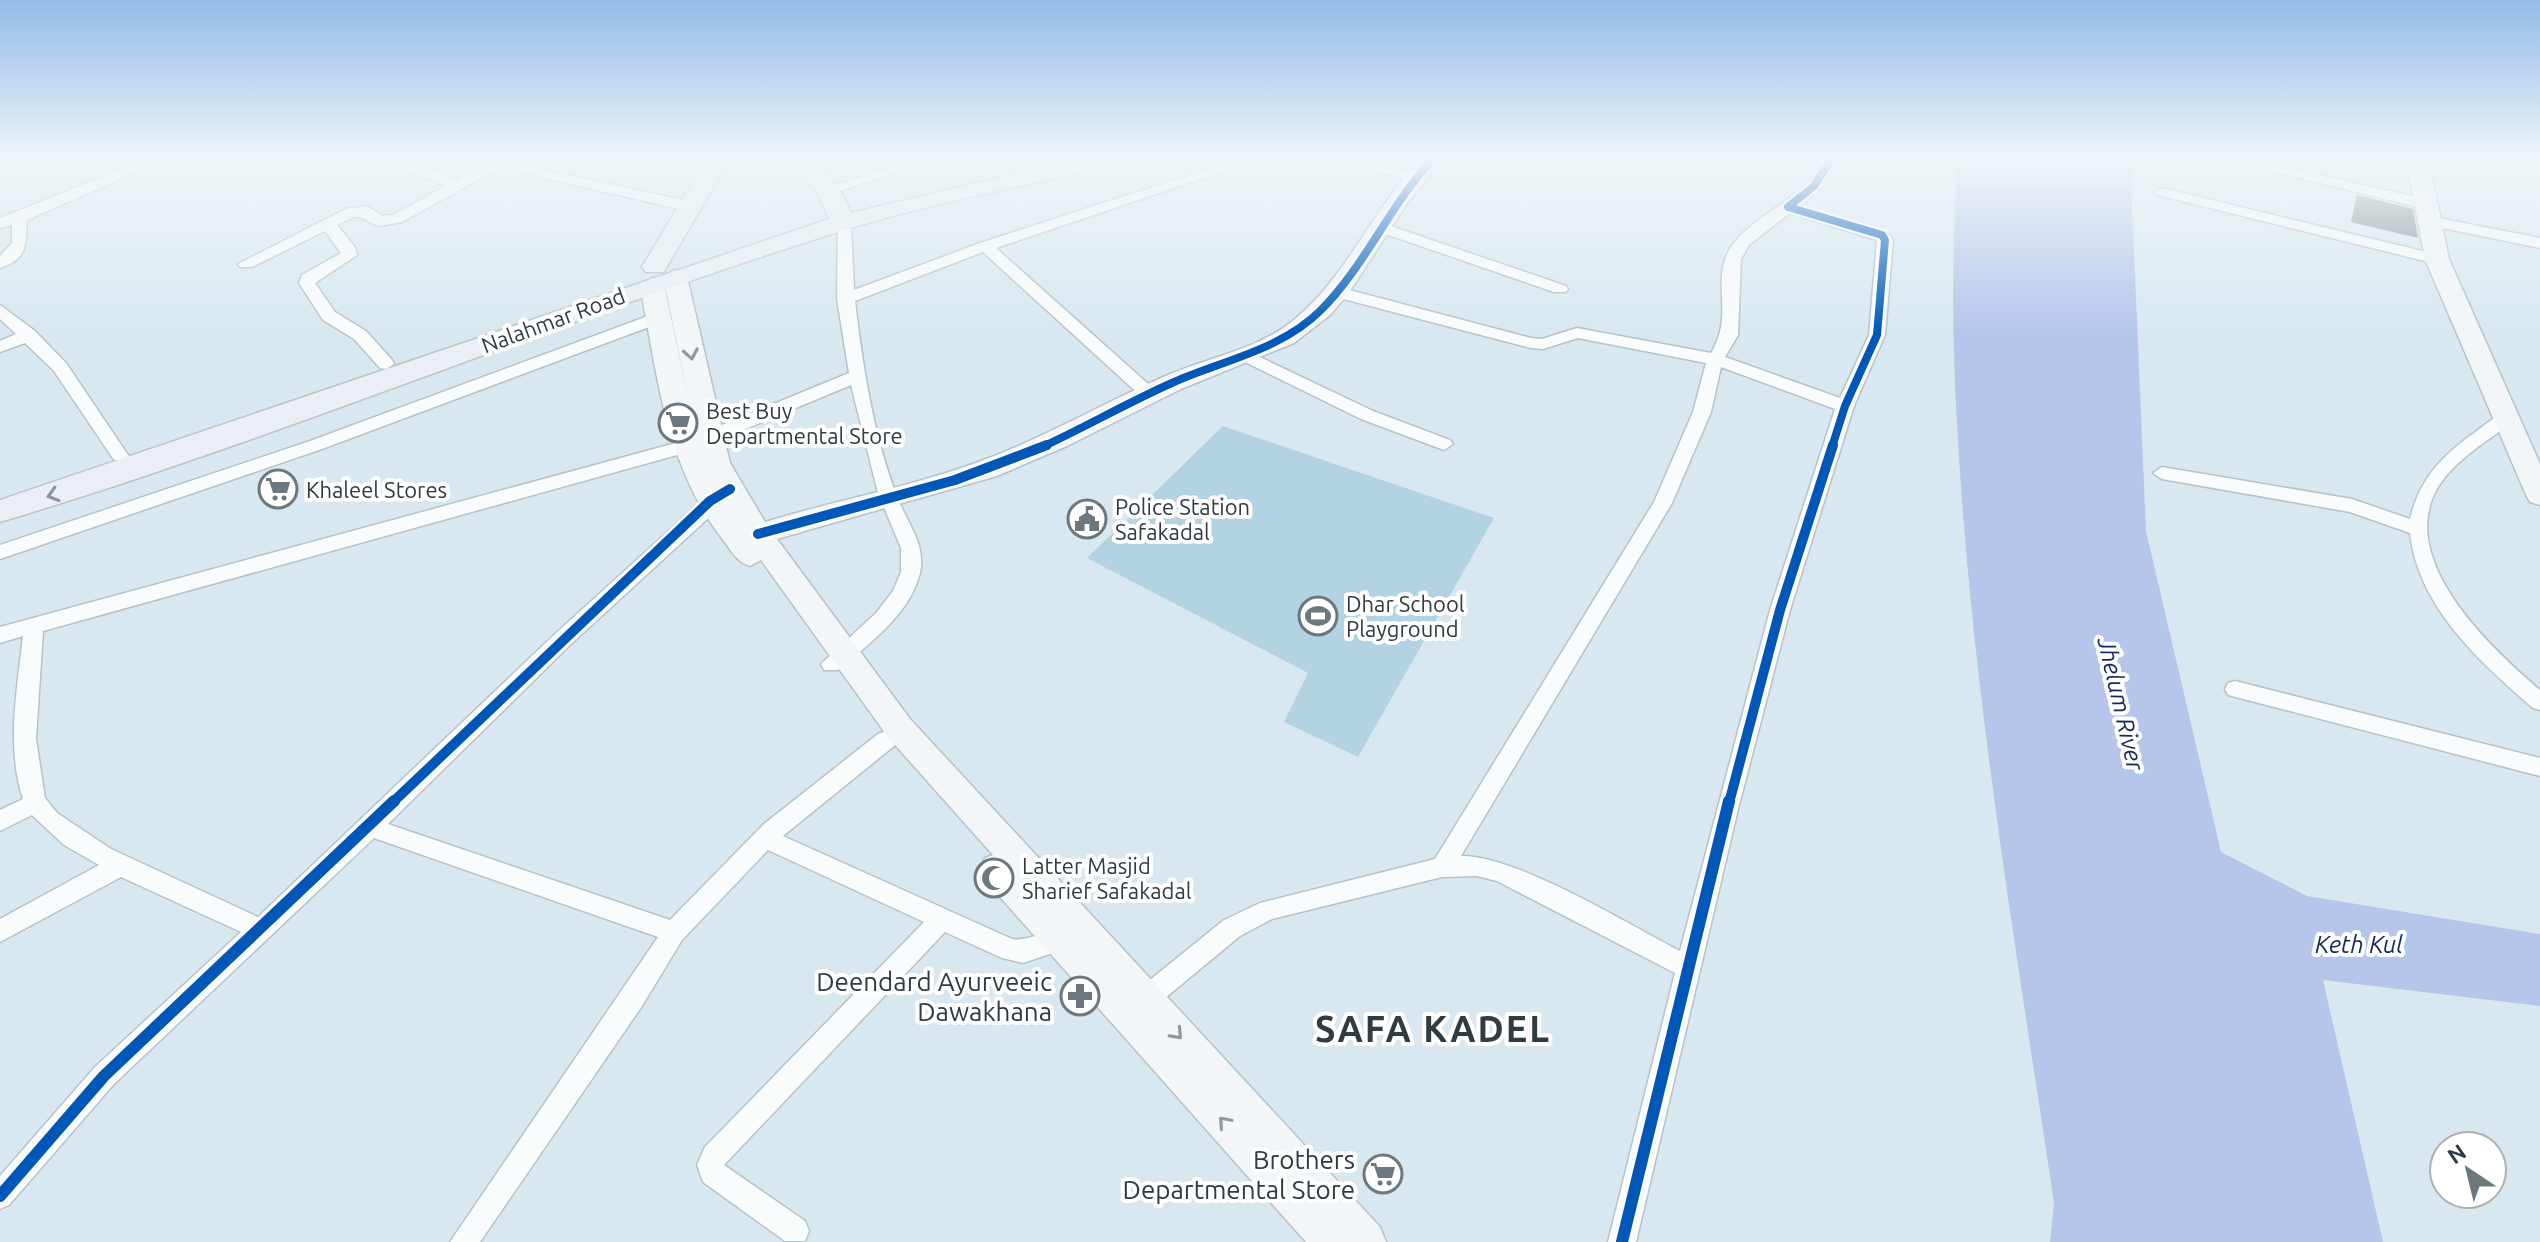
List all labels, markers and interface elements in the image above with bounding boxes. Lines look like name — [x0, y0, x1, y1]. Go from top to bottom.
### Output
street label: Nalahmar Road — [478, 282, 628, 358]
one-way arrow — [682, 347, 699, 360]
place label: Best Buy Departmental Store — [706, 398, 903, 448]
supermarket icon: Best Buy Departmental Store — [657, 402, 699, 444]
supermarket icon: Khaleel Stores — [257, 468, 299, 510]
place label: Khaleel Stores — [306, 477, 447, 502]
one-way arrow — [46, 486, 60, 502]
place label: Police Station Safakadal — [1115, 494, 1250, 544]
public building icon: Police Station Safakadal — [1066, 498, 1108, 540]
place label: Dhar School Playground — [1346, 591, 1465, 641]
sports icon: Dhar School Playground — [1297, 595, 1339, 637]
water label: Jhelum River — [2092, 634, 2150, 774]
place label: Latter Masjid Sharief Safakadal — [1022, 853, 1192, 903]
mosque icon: Latter Masjid Sharief Safakadal — [973, 857, 1015, 899]
water label: Keth Kul — [2315, 931, 2403, 958]
place label: Deendard Ayurveeic Dawakhana — [816, 967, 1052, 1026]
pharmacy icon: Deendard Ayurveeic Dawakhana — [1059, 975, 1101, 1017]
district label: SAFA KADEL — [1315, 1008, 1551, 1049]
one-way arrow — [1167, 1025, 1182, 1039]
one-way arrow — [1219, 1117, 1234, 1132]
north arrow — [2428, 1130, 2508, 1210]
text: N — [2442, 1138, 2470, 1168]
place label: Brothers Departmental Store — [1123, 1145, 1355, 1204]
supermarket icon: Brothers Departmental Store — [1362, 1153, 1404, 1195]

